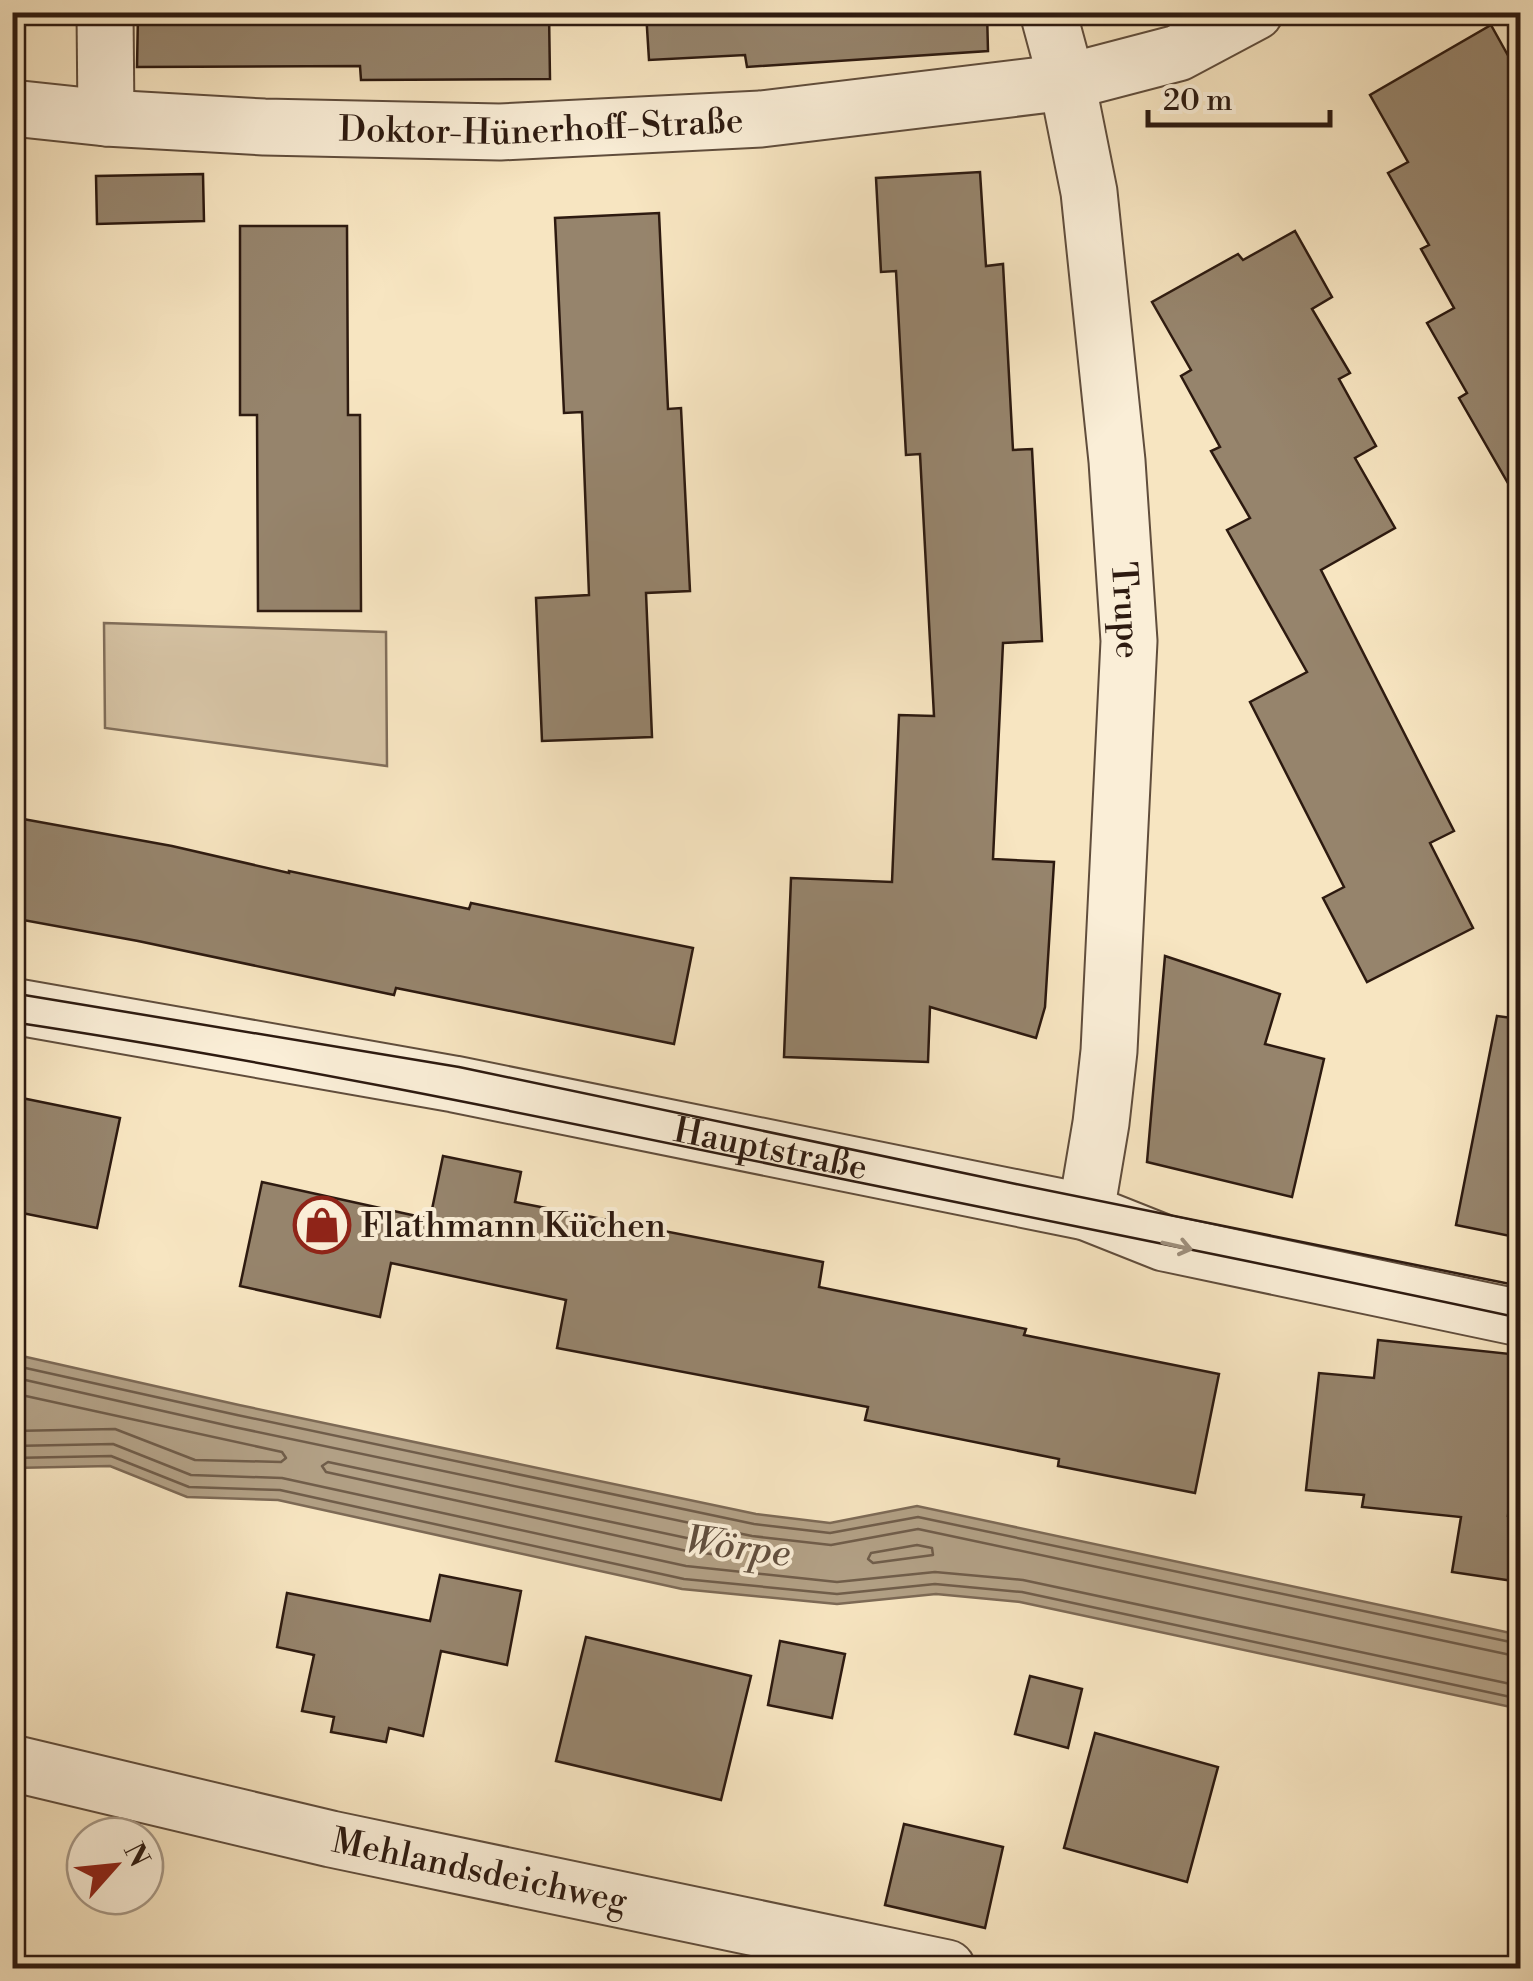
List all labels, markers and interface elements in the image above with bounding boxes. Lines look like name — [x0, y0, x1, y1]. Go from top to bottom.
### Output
scale bar — [1148, 65, 1330, 127]
text: 20 m — [1163, 82, 1232, 120]
street label: Doktor-Hünerhoff-Straße — [338, 100, 744, 155]
street label: Trupe — [1101, 561, 1149, 660]
street label: Hauptstraße — [670, 1109, 871, 1190]
shop icon: Flathmann Küchen — [292, 1195, 352, 1255]
place label: Flathmann Küchen — [361, 1205, 666, 1248]
one-way arrow — [1160, 1238, 1192, 1256]
water label: Wörpe — [682, 1517, 794, 1578]
north arrow — [65, 1816, 165, 1916]
street label: Mehlandsdeichweg — [328, 1820, 631, 1923]
text: N — [115, 1838, 157, 1873]

